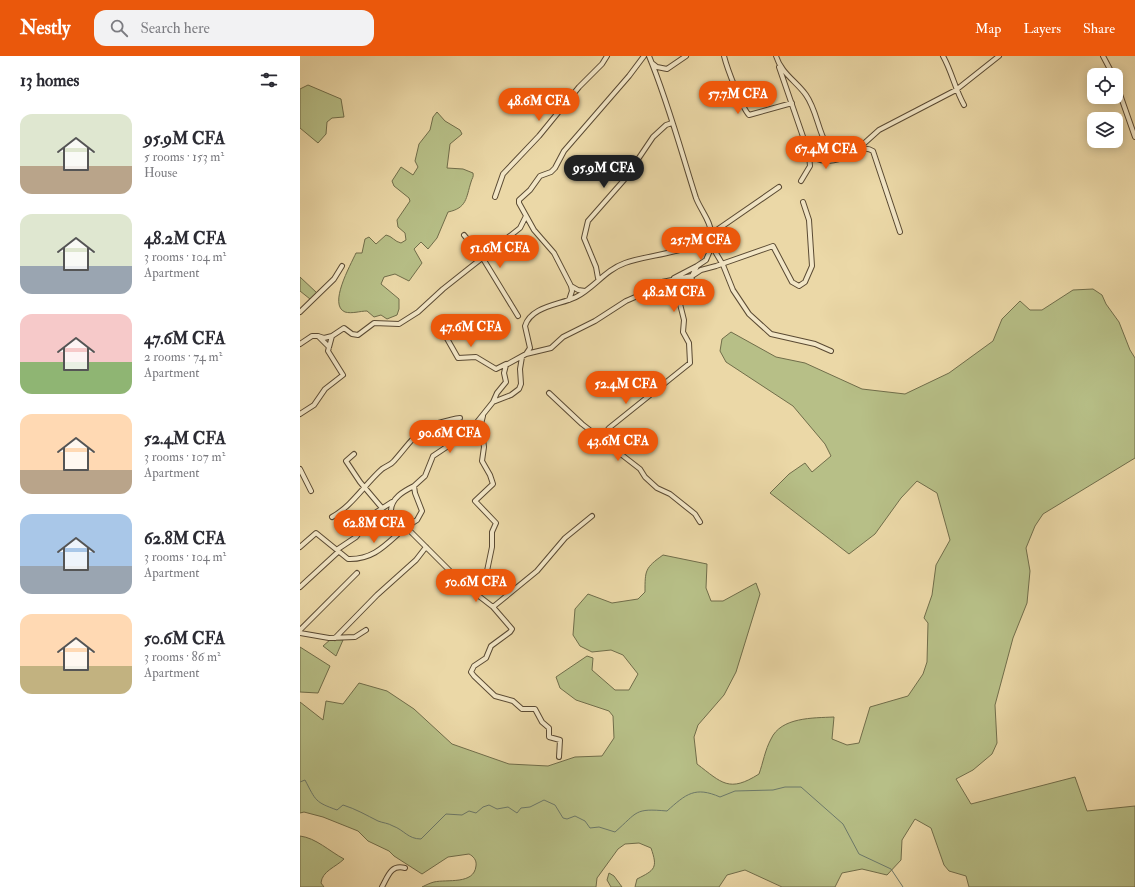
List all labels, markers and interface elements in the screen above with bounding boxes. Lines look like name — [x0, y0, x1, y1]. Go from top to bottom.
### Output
search box — [94, 10, 374, 46]
text: Nestly — [20, 16, 70, 40]
icon: search — [108, 17, 130, 39]
text: Search here — [140, 19, 210, 38]
text: Map — [975, 20, 1001, 37]
text: Layers — [1023, 20, 1061, 37]
text: Share — [1083, 20, 1115, 37]
map controls — [1087, 68, 1123, 148]
button: locate — [1087, 68, 1123, 104]
icon: filters — [258, 69, 280, 91]
text: 13 homes — [20, 70, 79, 91]
pin: 57.7M CFA — [692, 81, 784, 115]
text: 57.7M CFA — [708, 86, 768, 102]
pin: 48.6M CFA — [493, 88, 585, 122]
text: 48.6M CFA — [507, 93, 571, 109]
button: layers — [1087, 112, 1123, 148]
text: 95.9M CFA — [144, 128, 225, 149]
icon: home — [52, 130, 100, 178]
pin: 67.4M CFA — [780, 136, 872, 170]
text: 67.4M CFA — [795, 141, 857, 157]
text: 5 rooms · 153 m² — [144, 149, 224, 165]
pin: 95.9M CFA — [558, 155, 650, 189]
text: 95.9M CFA — [573, 160, 635, 176]
text: House — [144, 165, 177, 181]
pin: 25.7M CFA — [655, 227, 747, 261]
text: 48.2M CFA — [144, 228, 226, 249]
icon: home — [52, 230, 100, 278]
text: 25.7M CFA — [671, 232, 731, 248]
pin: 51.6M CFA — [454, 235, 546, 269]
text: 51.6M CFA — [470, 240, 530, 256]
text: 3 rooms · 104 m² — [144, 249, 226, 265]
text: Apartment — [144, 265, 200, 281]
pin: 48.2M CFA — [628, 279, 720, 313]
text: 48.2M CFA — [642, 284, 706, 300]
pin: 47.6M CFA — [425, 314, 517, 348]
text: 47.6M CFA — [440, 319, 502, 335]
text: 47.6M CFA — [144, 328, 225, 349]
icon: home — [52, 330, 100, 378]
text: 2 rooms · 74 m² — [144, 349, 222, 365]
text: Apartment — [144, 365, 200, 381]
pin: 52.4M CFA — [580, 371, 672, 405]
text: 52.4M CFA — [595, 376, 657, 392]
pin: 90.6M CFA — [404, 420, 496, 454]
text: 90.6M CFA — [418, 425, 482, 441]
text: 52.4M CFA — [144, 428, 226, 449]
pin: 43.6M CFA — [572, 428, 664, 462]
icon: home — [52, 430, 100, 478]
text: 43.6M CFA — [587, 433, 649, 449]
text: 3 rooms · 107 m² — [144, 449, 225, 465]
text: Apartment — [144, 465, 200, 481]
pin: 62.8M CFA — [328, 510, 420, 544]
text: 62.8M CFA — [343, 515, 405, 531]
text: 62.8M CFA — [144, 528, 226, 549]
icon: home — [52, 530, 100, 578]
text: 3 rooms · 104 m² — [144, 549, 226, 565]
text: Apartment — [144, 565, 200, 581]
pin: 50.6M CFA — [430, 569, 522, 603]
text: 50.6M CFA — [445, 574, 507, 590]
text: 50.6M CFA — [144, 628, 225, 649]
icon: home — [52, 630, 100, 678]
text: 3 rooms · 86 m² — [144, 649, 221, 665]
text: Apartment — [144, 665, 200, 681]

